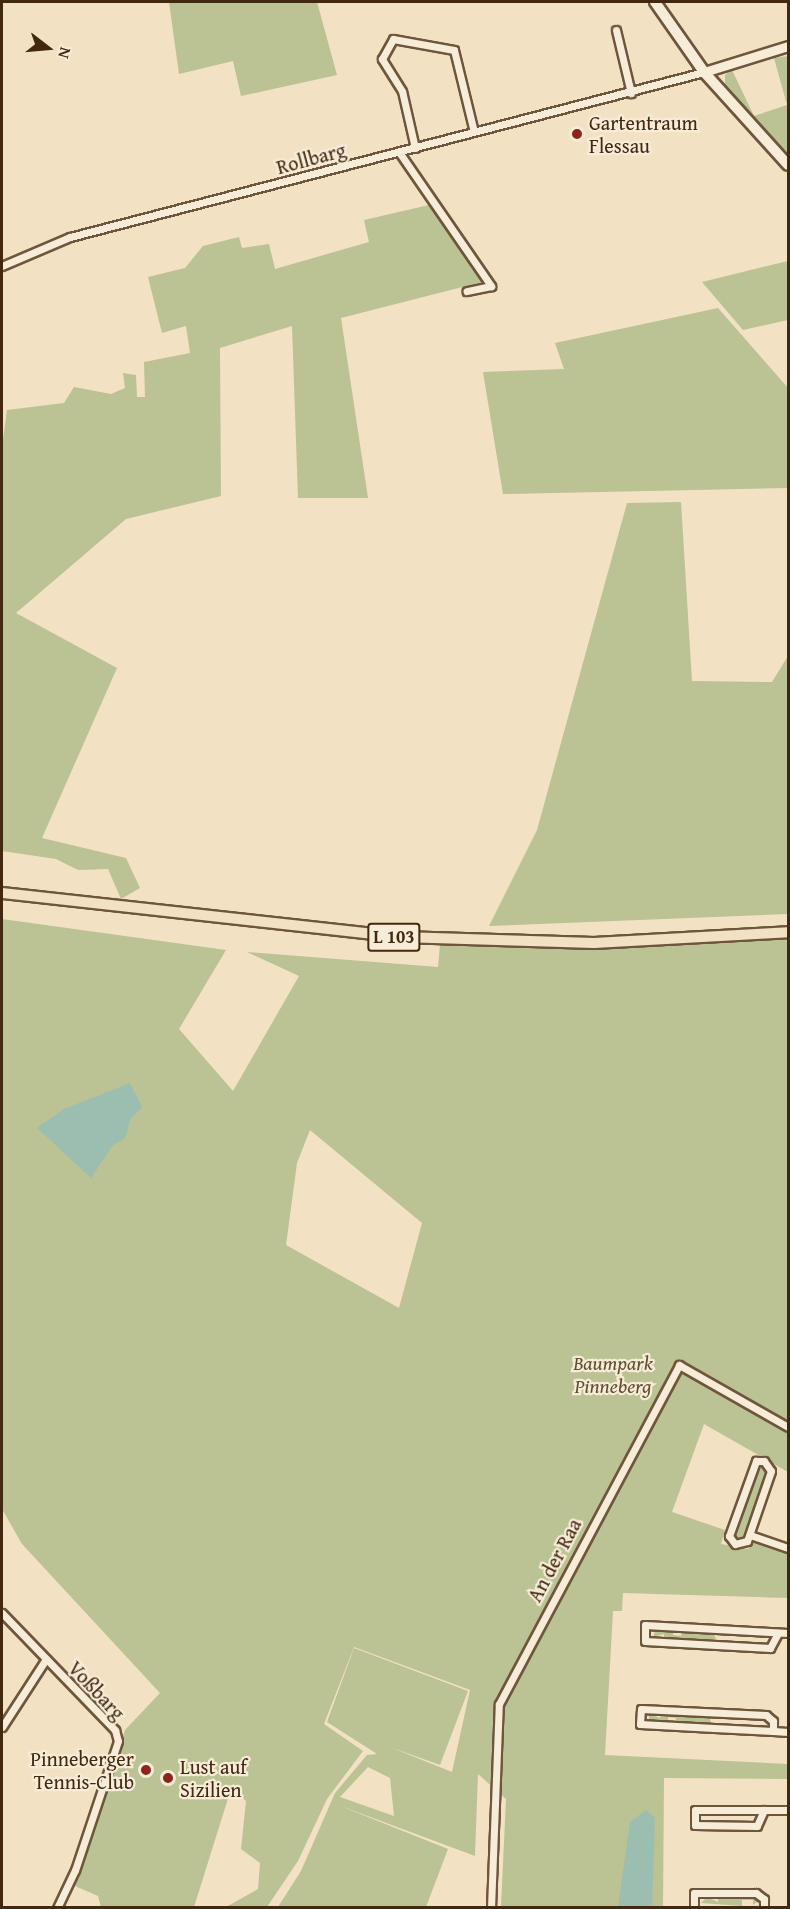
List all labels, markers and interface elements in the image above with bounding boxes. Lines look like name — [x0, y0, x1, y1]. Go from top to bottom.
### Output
north arrow — [18, 18, 78, 78]
text: N — [52, 45, 78, 61]
place label: Gartentraum Flessau — [589, 110, 698, 157]
marker: Gartentraum Flessau — [570, 127, 584, 141]
street label: Rollbarg — [274, 137, 348, 179]
road number: L 103 — [367, 922, 421, 952]
park label: Baumpark Pinneberg — [573, 1351, 653, 1398]
street label: An der Raa — [522, 1514, 586, 1606]
street label: Voßbarg — [64, 1656, 130, 1724]
place label: Pinneberger Tennis-Club — [30, 1746, 134, 1793]
place label: Lust auf Sizilien — [180, 1754, 247, 1801]
marker: Pinneberger Tennis-Club — [139, 1763, 153, 1777]
marker: Lust auf Sizilien — [161, 1771, 175, 1785]

